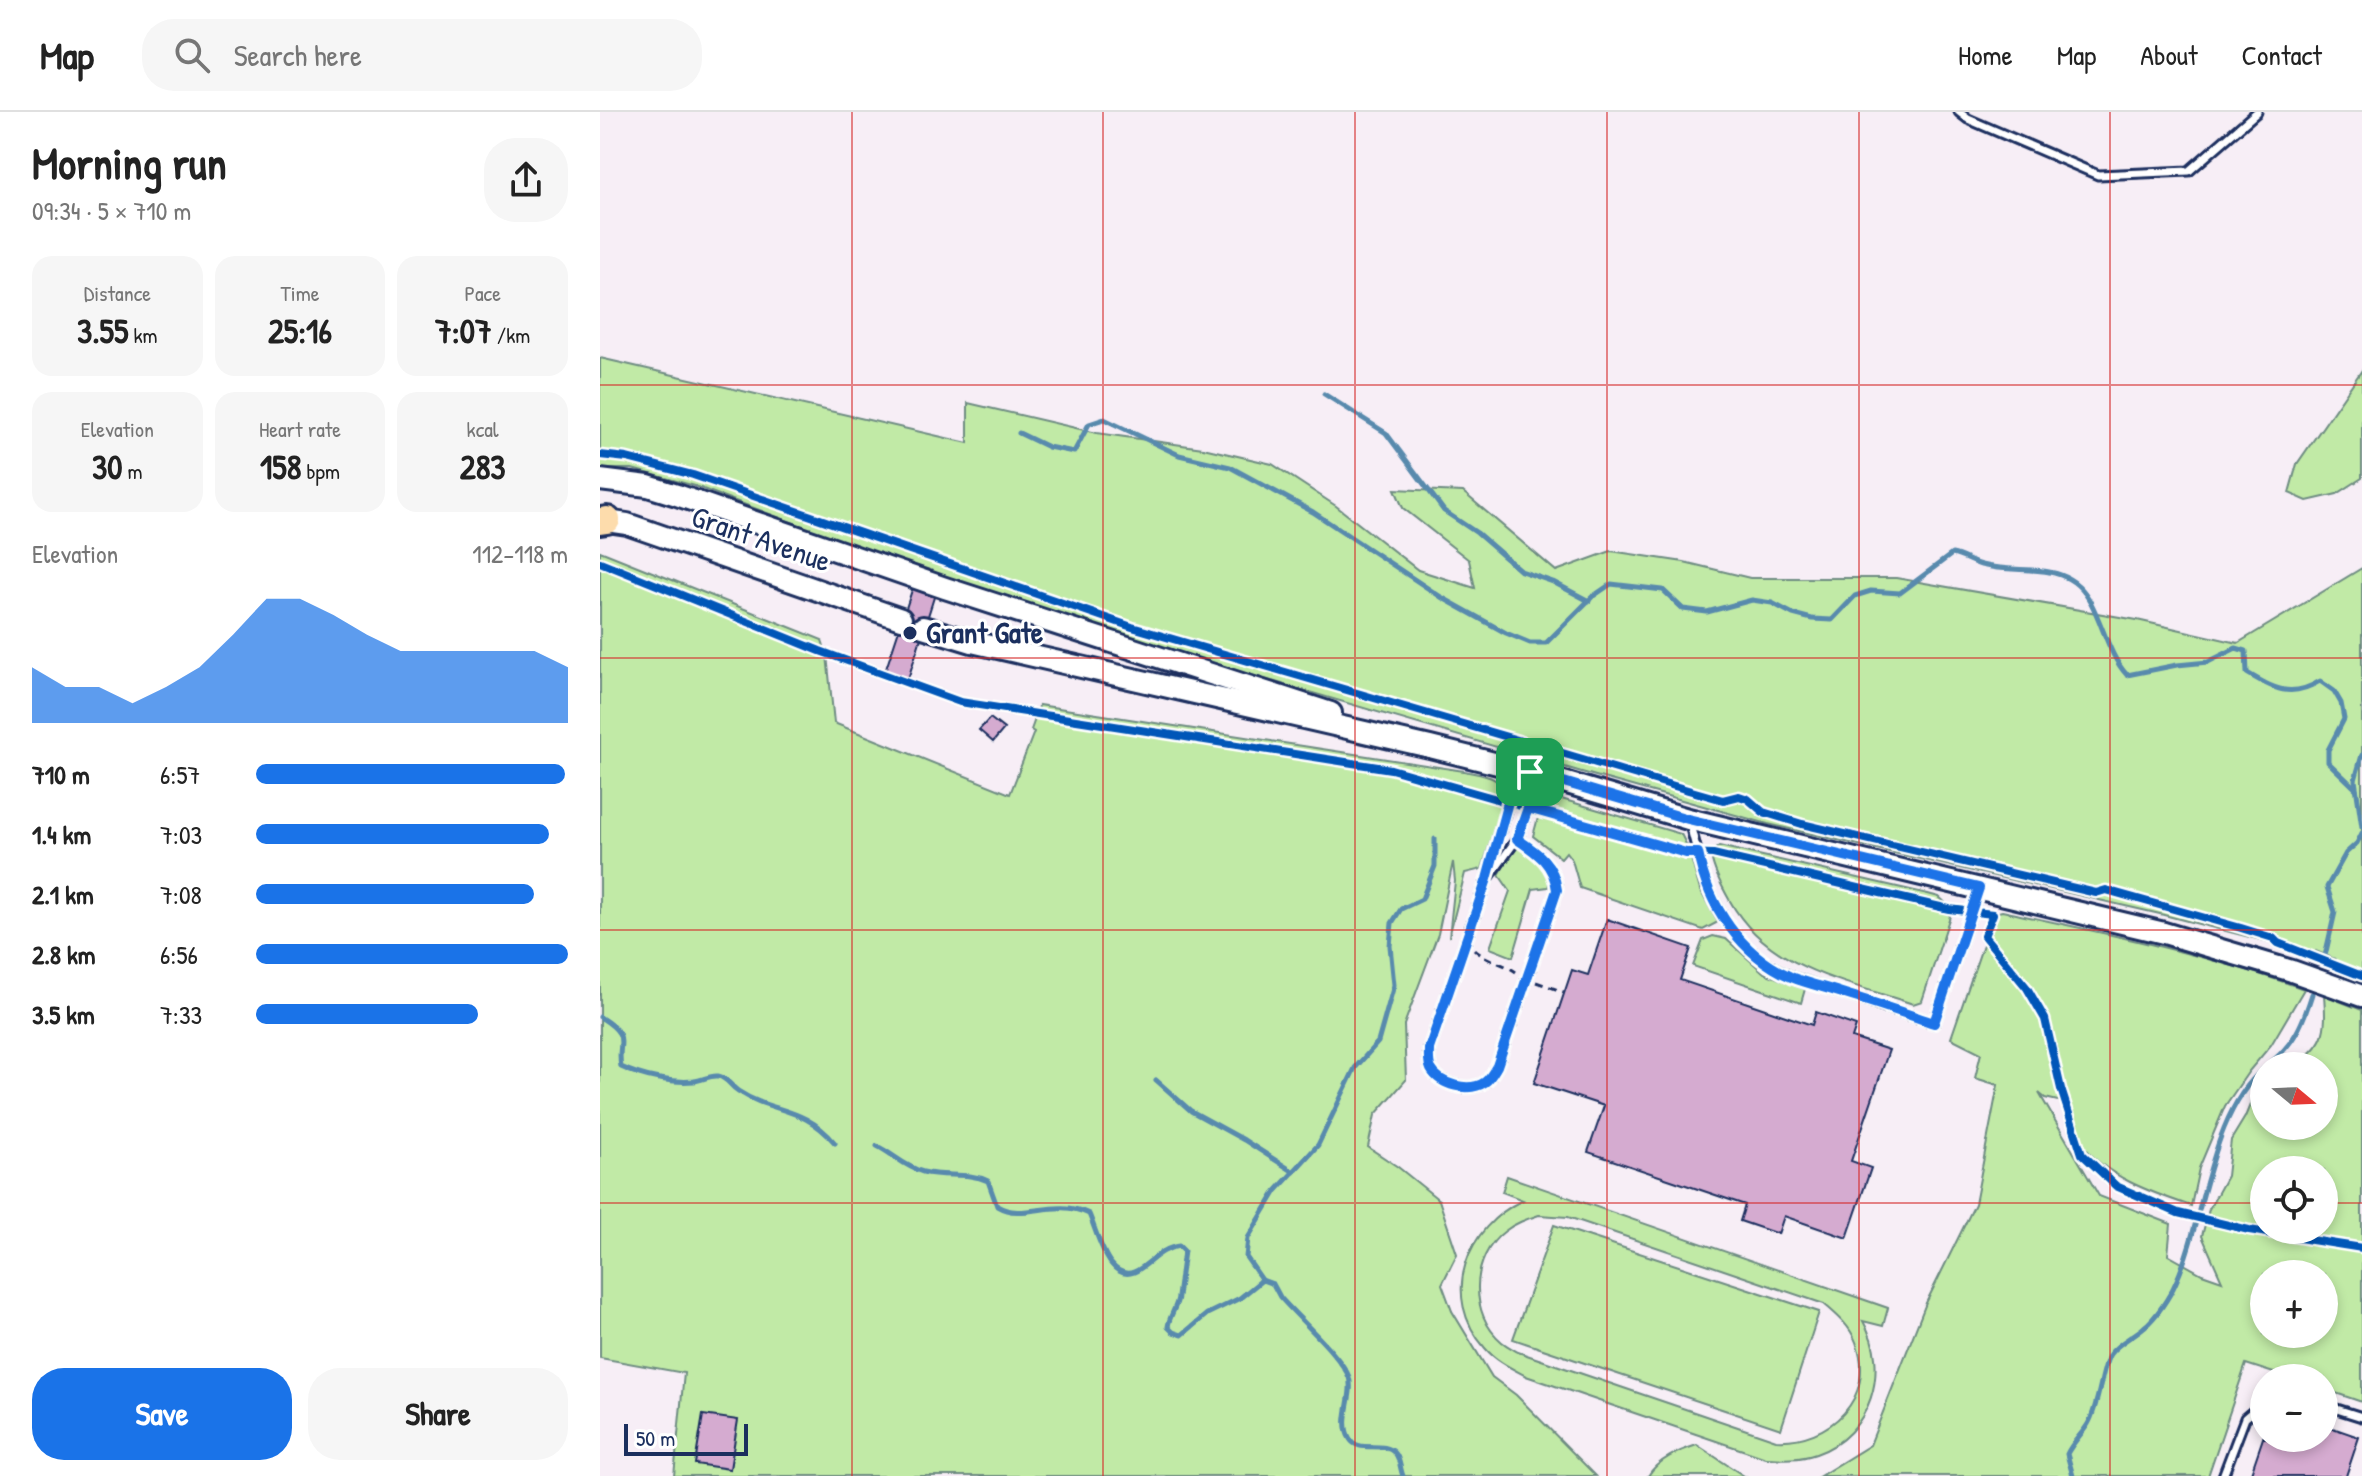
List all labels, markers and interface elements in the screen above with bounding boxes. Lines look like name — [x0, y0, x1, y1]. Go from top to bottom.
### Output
search box — [142, 19, 702, 91]
text: Map — [40, 29, 94, 81]
icon: search — [170, 33, 214, 77]
text: Search here — [234, 35, 362, 75]
text: Home — [1958, 36, 2013, 74]
text: Map — [2057, 36, 2096, 74]
text: About — [2140, 36, 2198, 74]
text: Contact — [2242, 36, 2322, 74]
text: Morning run — [32, 133, 227, 193]
button: share — [484, 138, 568, 222]
text: 09:34 · 5 × 710 m — [32, 193, 191, 228]
text: Distance — [84, 278, 151, 308]
text: Time — [281, 278, 319, 308]
text: Pace — [464, 278, 501, 308]
text: 3.55 — [77, 308, 128, 354]
text: 25:16 — [268, 308, 332, 354]
text: 7:07 — [435, 308, 492, 354]
text: km — [128, 320, 158, 350]
text: /km — [492, 320, 530, 350]
text: Elevation — [81, 414, 154, 444]
text: Heart rate — [259, 414, 341, 444]
text: kcal — [467, 414, 499, 444]
text: 30 — [92, 444, 123, 490]
text: 158 — [260, 444, 301, 490]
text: 283 — [460, 444, 506, 490]
text: m — [123, 456, 143, 486]
text: bpm — [301, 456, 340, 486]
street label: Grant Avenue — [686, 496, 836, 581]
text: Elevation — [32, 536, 118, 571]
text: 112–118 m — [472, 536, 568, 571]
place label: Grant Gate — [926, 612, 1043, 652]
marker: Grant Gate — [901, 624, 919, 642]
pin — [1496, 738, 1564, 806]
icon: arrive — [1508, 750, 1552, 794]
text: 710 m — [32, 757, 90, 792]
text: 6:57 — [160, 757, 200, 792]
text: 1.4 km — [32, 817, 91, 852]
text: 7:03 — [160, 817, 202, 852]
text: 2.1 km — [32, 877, 94, 912]
text: 7:08 — [160, 877, 202, 912]
text: 2.8 km — [32, 937, 95, 972]
text: 6:56 — [160, 937, 198, 972]
text: 3.5 km — [32, 997, 95, 1032]
text: 7:33 — [160, 997, 202, 1032]
north arrow — [2250, 1052, 2338, 1140]
map controls — [2250, 1052, 2338, 1452]
button: locate — [2250, 1156, 2338, 1244]
button: + — [2250, 1260, 2338, 1348]
button: − — [2250, 1364, 2338, 1452]
button: Save — [32, 1368, 292, 1460]
button: Share — [308, 1368, 568, 1460]
scale bar — [624, 1420, 748, 1456]
text: 50 m — [636, 1423, 675, 1453]

